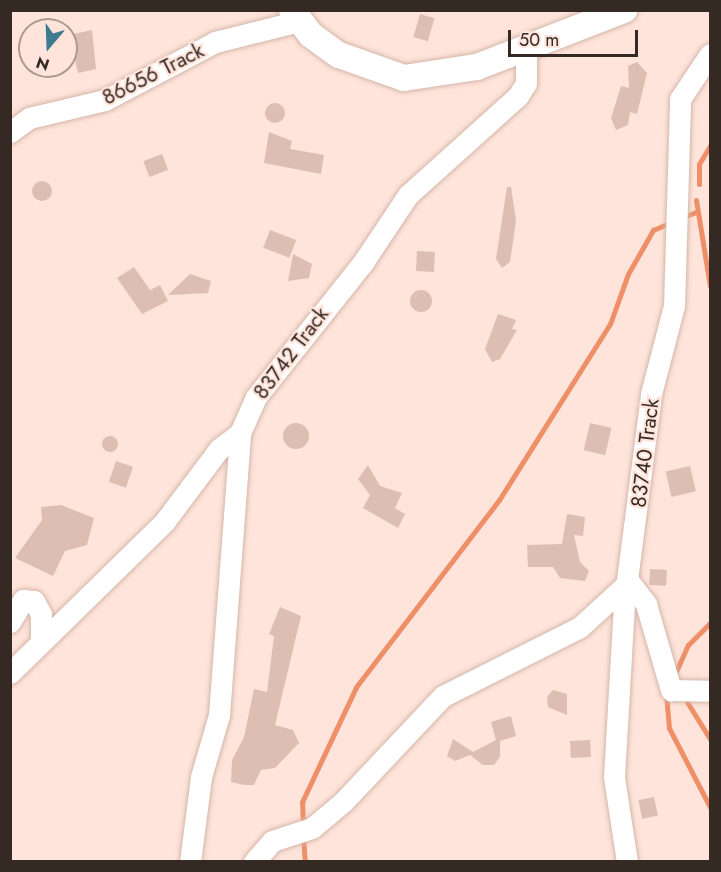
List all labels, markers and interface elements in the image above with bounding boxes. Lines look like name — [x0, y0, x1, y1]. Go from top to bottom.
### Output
north arrow — [18, 18, 78, 78]
scale bar — [511, 18, 642, 56]
text: 50 m — [519, 27, 559, 53]
street label: 86656 Track — [98, 38, 208, 110]
text: N — [33, 51, 52, 77]
street label: 83742 Track — [248, 302, 334, 404]
street label: 83740 Track — [626, 397, 664, 509]

